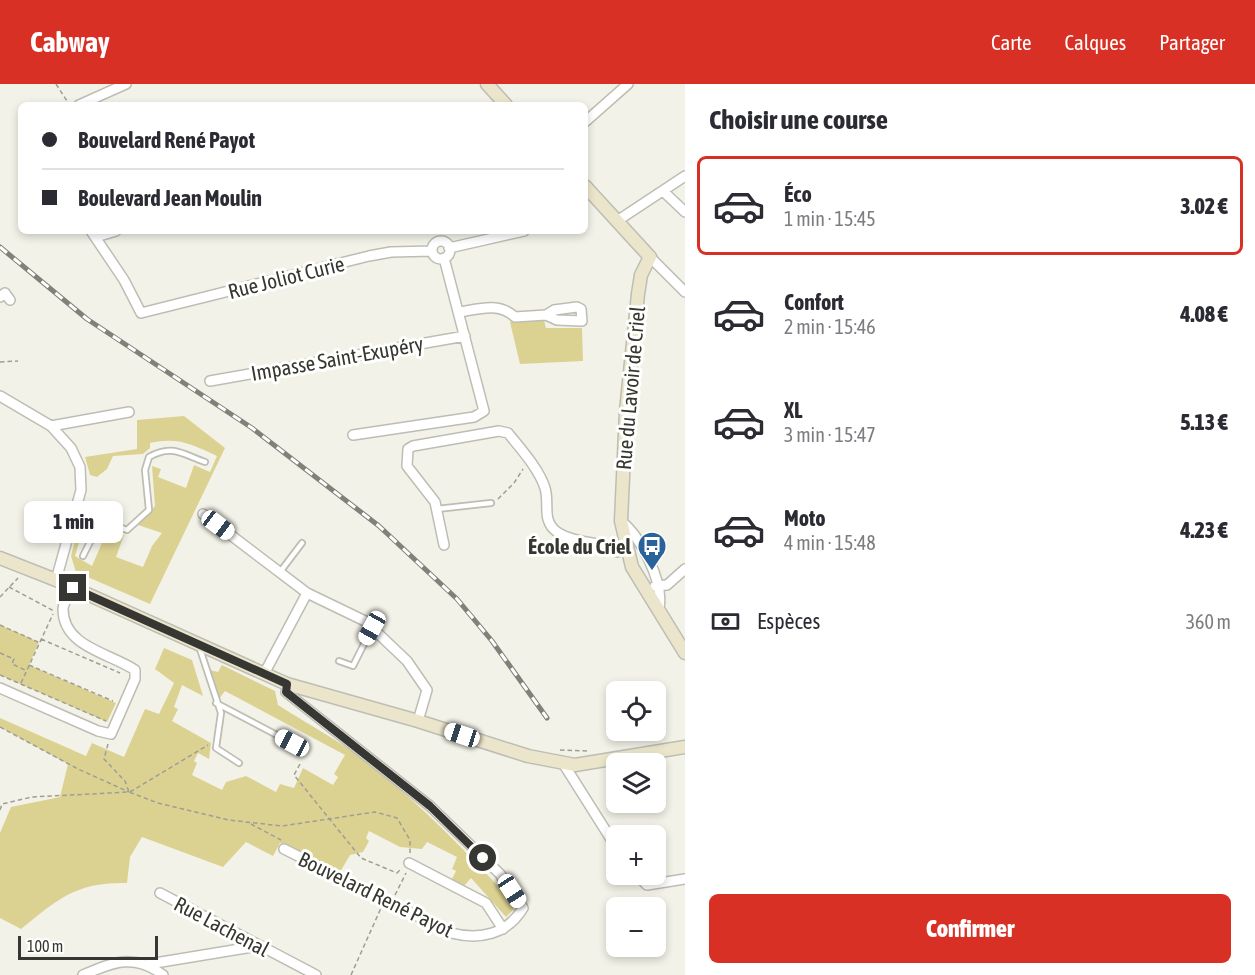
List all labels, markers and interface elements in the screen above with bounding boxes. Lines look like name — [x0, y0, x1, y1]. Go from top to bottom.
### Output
text: Cabway — [30, 26, 110, 58]
text: Carte — [991, 30, 1032, 54]
text: Calques — [1065, 30, 1126, 54]
text: Partager — [1159, 30, 1225, 54]
text: Choisir une course — [709, 104, 888, 135]
text: Bouvelard René Payot — [78, 127, 255, 153]
icon: car — [712, 179, 766, 233]
text: Éco — [784, 181, 812, 207]
text: Boulevard Jean Moulin — [78, 185, 262, 211]
text: 3.02 € — [1180, 193, 1228, 219]
text: 1 min · 15:45 — [784, 207, 876, 230]
street label: Rue Joliot Curie — [225, 251, 347, 303]
icon: car — [712, 287, 766, 341]
text: Confort — [784, 289, 844, 315]
text: 4.08 € — [1180, 301, 1228, 327]
street label: Rue du Lavoir de Criel — [611, 305, 649, 471]
text: 2 min · 15:46 — [784, 315, 876, 338]
street label: Impasse Saint-Exupéry — [249, 331, 425, 385]
icon: car — [712, 395, 766, 449]
text: XL — [784, 397, 802, 423]
text: 5.13 € — [1180, 409, 1228, 435]
text: 3 min · 15:47 — [784, 423, 876, 446]
callout: 1 min — [23, 501, 122, 543]
icon: car — [712, 503, 766, 557]
text: Moto — [784, 505, 826, 531]
car — [198, 507, 238, 543]
text: 1 min — [53, 510, 94, 533]
text: 4.23 € — [1180, 517, 1228, 543]
bus stop icon: École du Criel — [636, 530, 668, 572]
text: 4 min · 15:48 — [784, 531, 876, 554]
place label: École du Criel — [528, 534, 631, 558]
route end — [59, 574, 86, 601]
icon: cash — [709, 605, 742, 638]
car — [355, 608, 389, 648]
text: Espèces — [757, 608, 820, 634]
text: 360 m — [1186, 610, 1231, 633]
map controls — [606, 681, 666, 957]
button: locate — [606, 681, 666, 741]
car — [442, 721, 482, 749]
car — [272, 727, 312, 759]
button: layers — [606, 753, 666, 813]
button: + — [606, 825, 666, 885]
route start — [469, 844, 496, 871]
street label: Bouvelard René Payot — [295, 846, 457, 942]
car — [495, 871, 529, 911]
street label: Rue Lachenal — [170, 891, 274, 961]
button: Confirmer — [709, 894, 1231, 963]
button: − — [606, 897, 666, 957]
scale bar — [18, 933, 158, 960]
text: 100 m — [27, 937, 63, 955]

